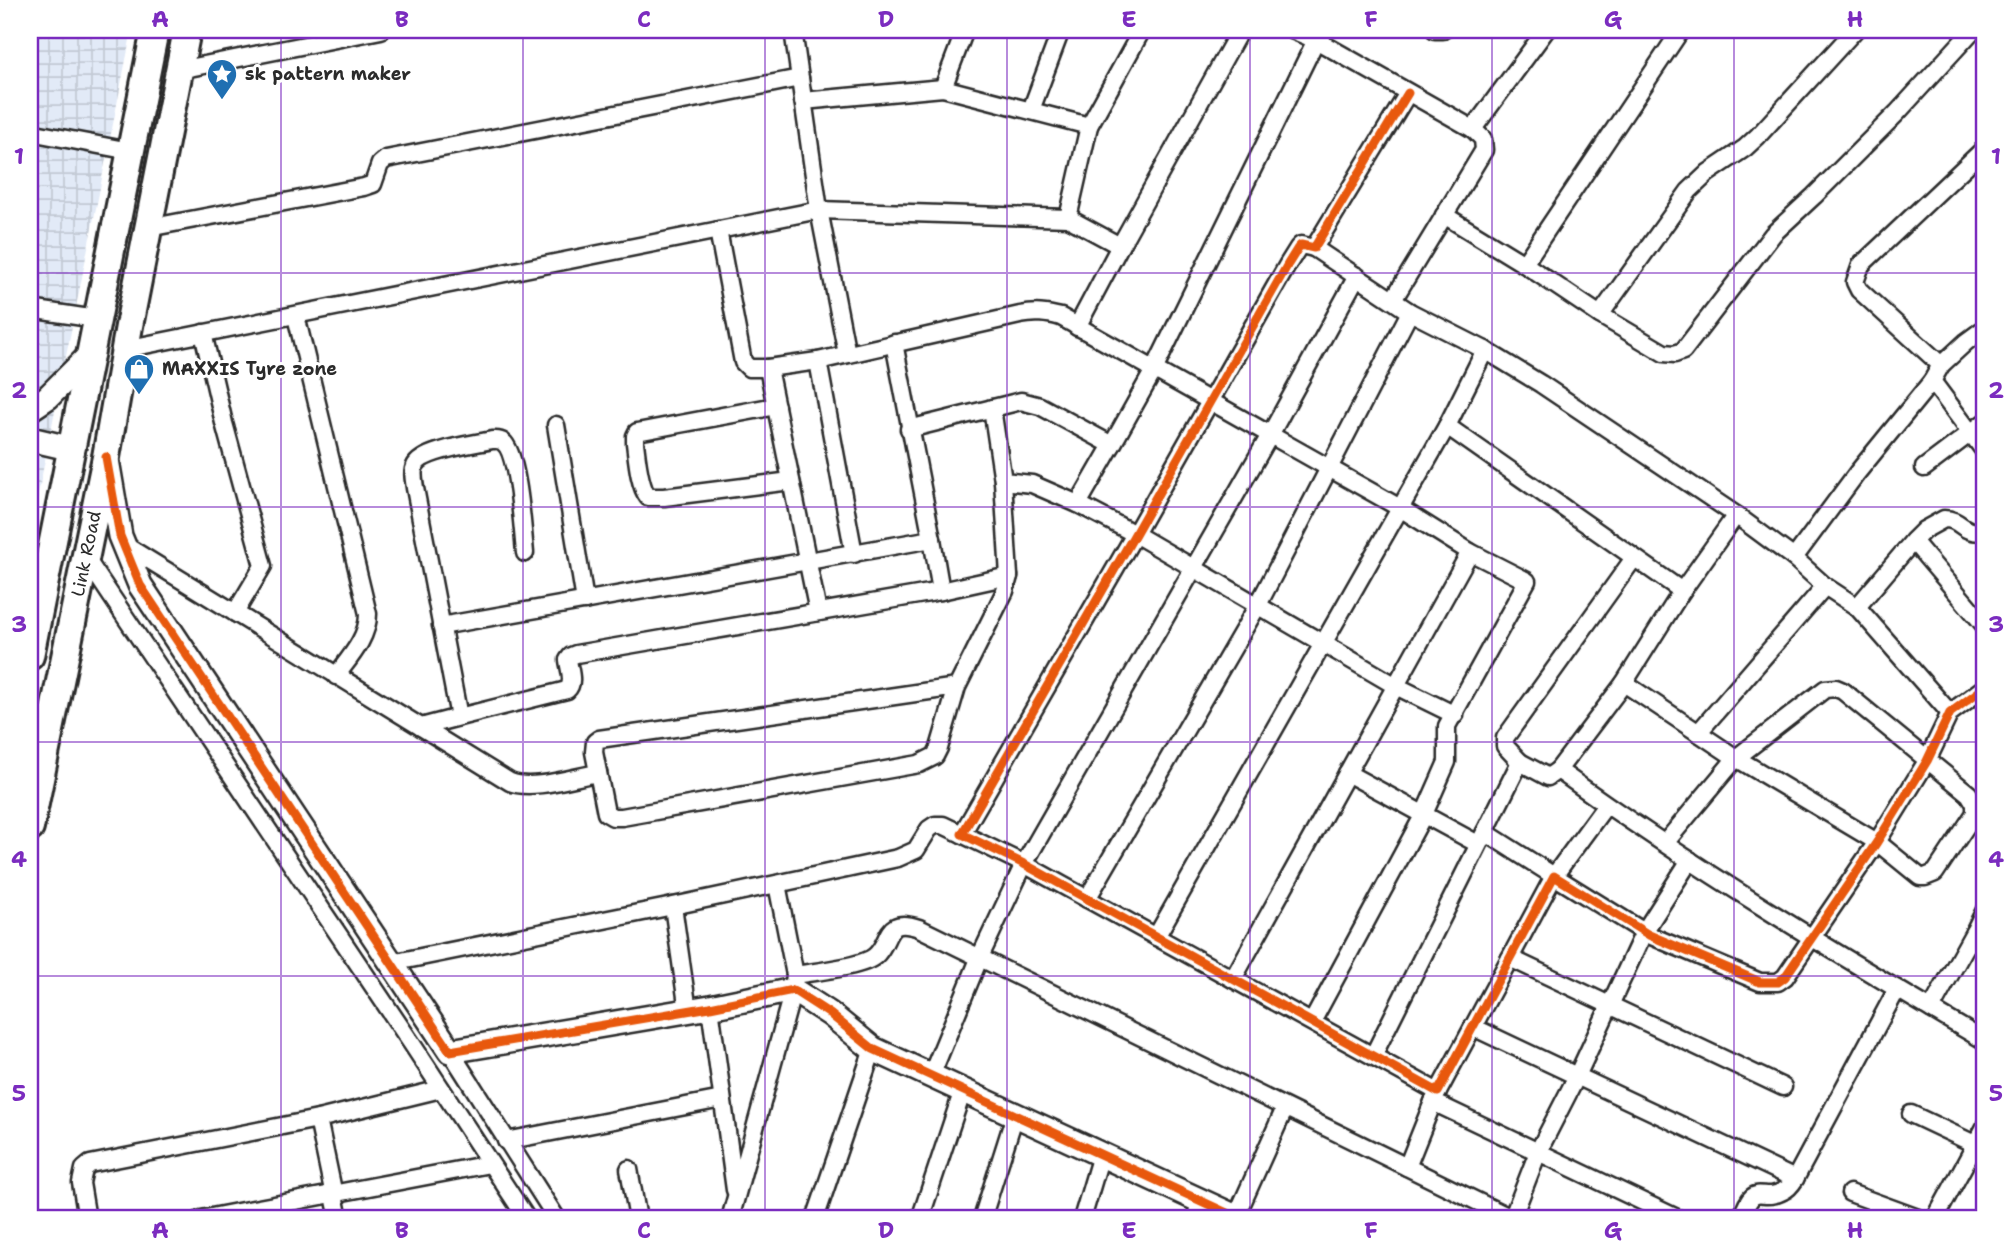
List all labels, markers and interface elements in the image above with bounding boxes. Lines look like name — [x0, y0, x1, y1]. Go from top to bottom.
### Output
text: A — [151, 4, 169, 34]
text: B — [395, 4, 409, 34]
text: C — [637, 4, 651, 34]
text: D — [878, 4, 894, 34]
text: E — [1121, 4, 1137, 34]
text: F — [1364, 4, 1378, 34]
text: G — [1604, 4, 1623, 34]
text: H — [1847, 4, 1863, 34]
place icon: sk pattern maker — [205, 57, 239, 101]
place label: sk pattern maker — [245, 62, 411, 86]
text: 1 — [14, 141, 24, 171]
text: 1 — [1991, 141, 2001, 171]
shop icon: MAXXIS Tyre zone — [122, 352, 156, 396]
place label: MAXXIS Tyre zone — [162, 357, 337, 381]
text: 2 — [11, 375, 27, 405]
text: 2 — [1988, 375, 2004, 405]
street label: Link Road — [66, 509, 107, 599]
text: 3 — [11, 609, 27, 639]
text: 3 — [1988, 609, 2004, 639]
text: 4 — [11, 844, 27, 874]
text: 4 — [1988, 844, 2004, 874]
text: 5 — [12, 1078, 26, 1108]
text: 5 — [1989, 1078, 2003, 1108]
text: A — [151, 1215, 169, 1245]
text: B — [395, 1215, 409, 1245]
text: C — [637, 1215, 651, 1245]
text: D — [878, 1215, 894, 1245]
text: E — [1121, 1215, 1137, 1245]
text: F — [1364, 1215, 1378, 1245]
text: G — [1604, 1215, 1623, 1245]
text: H — [1847, 1215, 1863, 1245]

